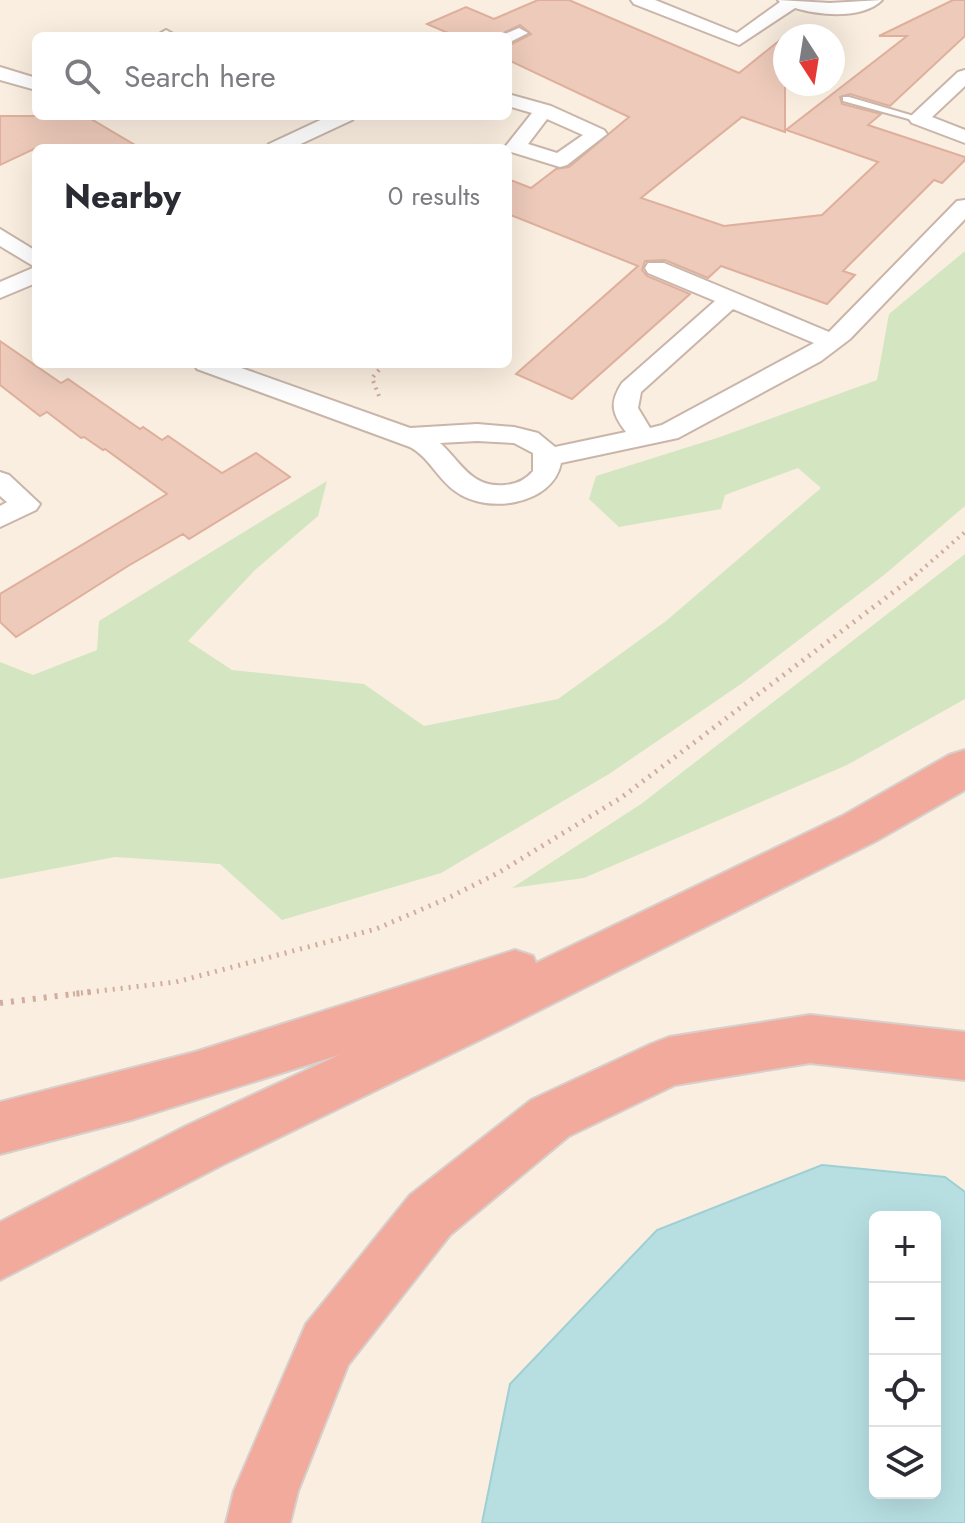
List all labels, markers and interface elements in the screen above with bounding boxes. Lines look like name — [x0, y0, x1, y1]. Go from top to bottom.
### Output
north arrow — [773, 24, 845, 96]
search box — [32, 32, 512, 120]
icon: search — [60, 54, 104, 98]
text: Search here — [124, 55, 276, 98]
text: Nearby — [64, 172, 181, 221]
text: 0 results — [388, 177, 480, 215]
map controls — [869, 1211, 941, 1499]
button: + — [869, 1211, 941, 1283]
button: − — [869, 1283, 941, 1355]
button: locate — [869, 1355, 941, 1427]
button: layers — [869, 1427, 941, 1499]

